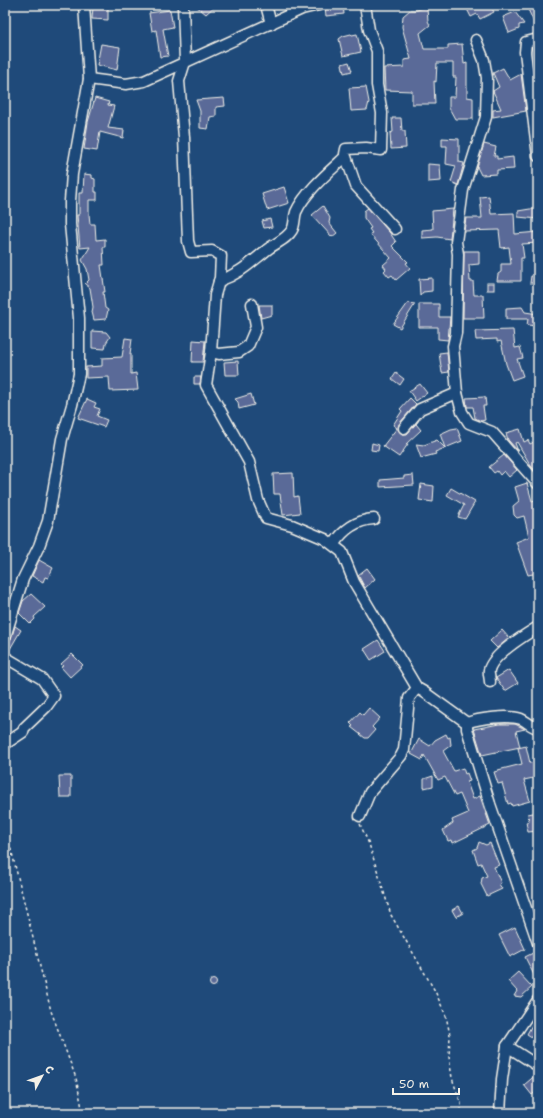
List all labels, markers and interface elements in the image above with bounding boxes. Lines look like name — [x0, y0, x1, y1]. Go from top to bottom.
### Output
north arrow — [22, 1056, 62, 1096]
text: С — [41, 1062, 57, 1077]
scale bar — [393, 1070, 459, 1096]
text: 50 m — [399, 1076, 429, 1092]

